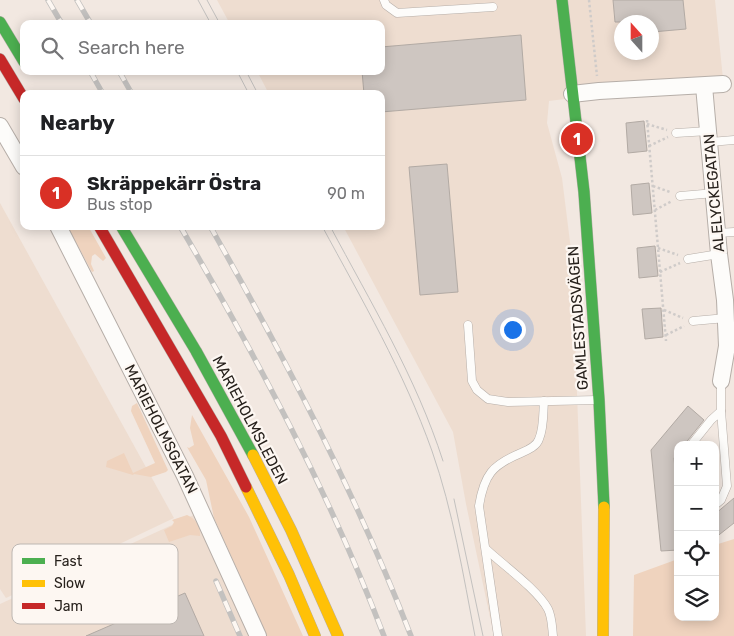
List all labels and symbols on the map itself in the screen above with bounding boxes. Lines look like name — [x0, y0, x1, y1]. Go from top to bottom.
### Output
north arrow — [614, 15, 659, 60]
pin: 1 — [561, 120, 593, 158]
street label: ALELYCKEGATAN — [700, 133, 728, 253]
street label: GAMLESTADSVÄGEN — [564, 245, 592, 391]
your location — [500, 317, 526, 343]
street label: MARIEHOLMSLEDEN — [209, 353, 291, 487]
street label: MARIEHOLMSGATAN — [121, 361, 201, 497]
legend — [12, 544, 178, 624]
text: Fast — [54, 553, 83, 570]
text: Slow — [54, 575, 85, 592]
text: Jam — [54, 598, 83, 615]

